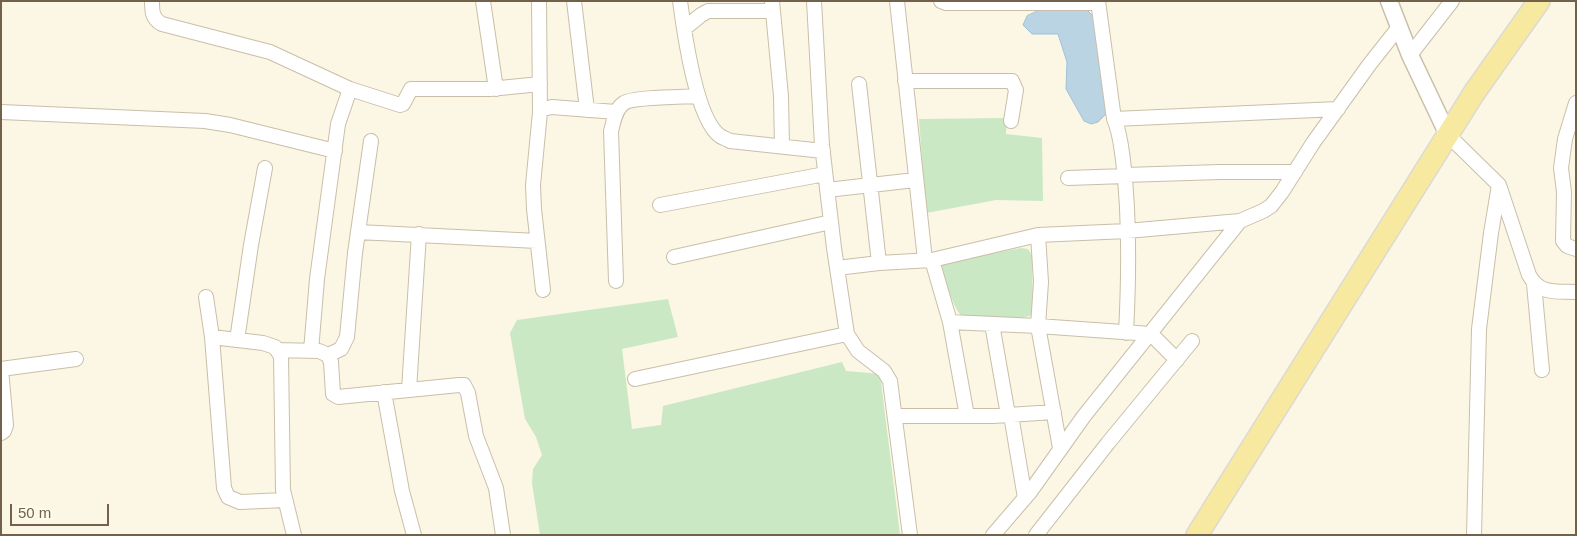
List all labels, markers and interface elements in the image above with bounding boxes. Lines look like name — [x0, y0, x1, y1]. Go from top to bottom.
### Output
scale bar — [12, 494, 111, 526]
text: 50 m — [18, 504, 51, 521]

